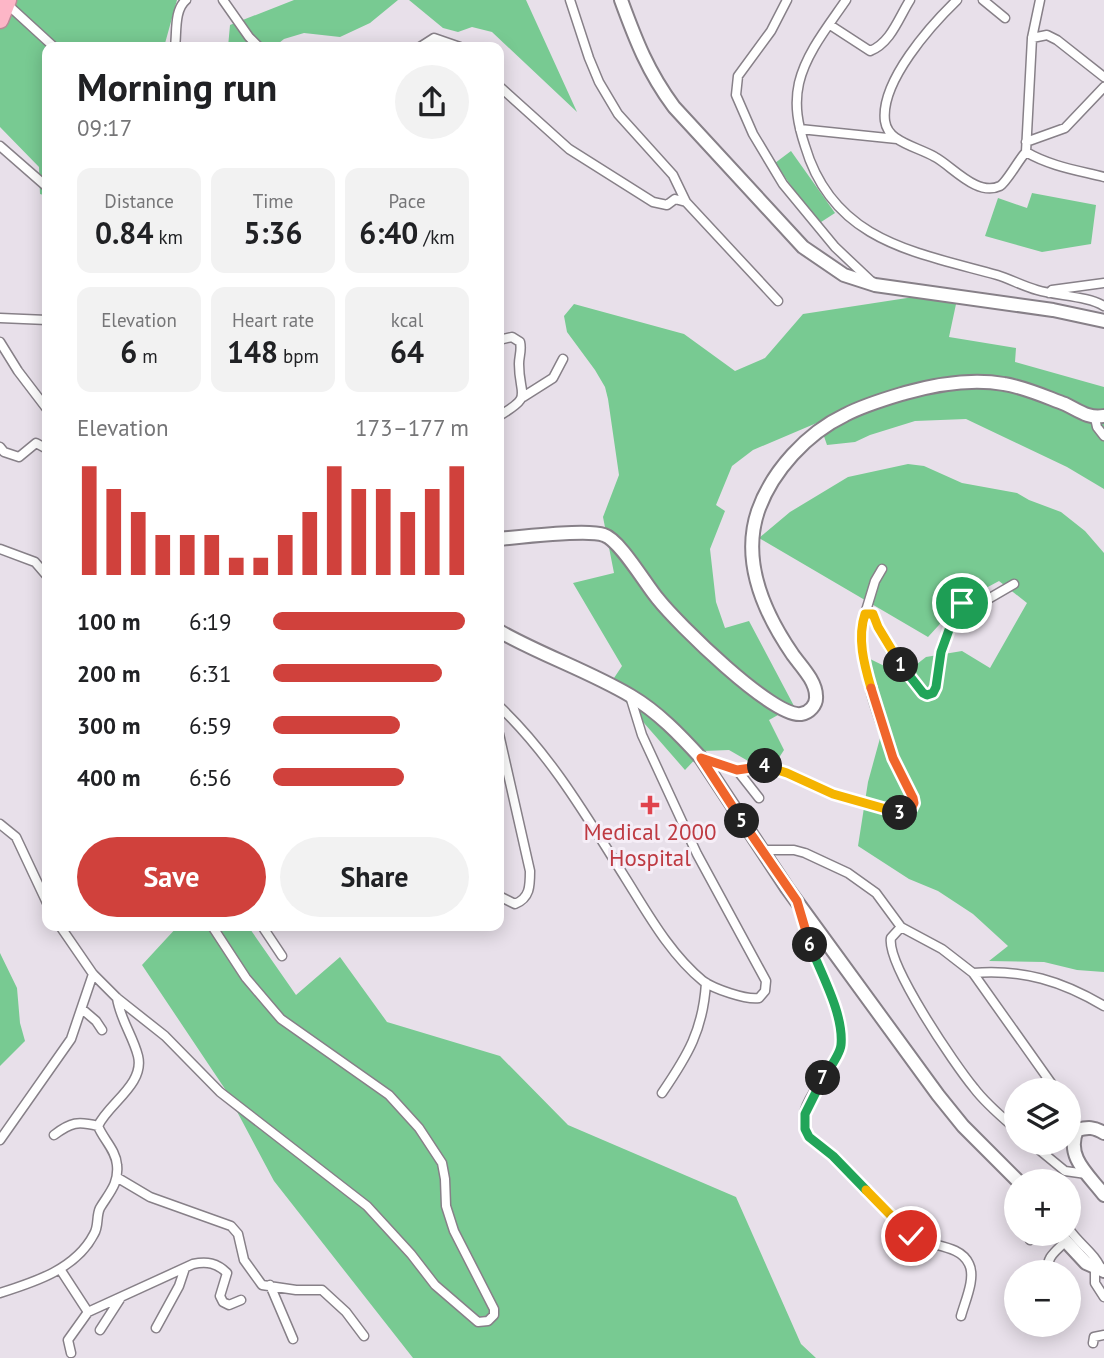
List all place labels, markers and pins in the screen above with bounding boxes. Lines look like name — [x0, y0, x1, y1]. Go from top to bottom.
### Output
pin — [932, 573, 992, 633]
pin: 1 — [884, 648, 918, 682]
pin: 4 — [748, 748, 782, 784]
marker: Medical 2000 Hospital — [640, 795, 660, 815]
pin: 3 — [883, 796, 918, 830]
pin: 5 — [724, 804, 760, 838]
place label: Medical 2000 Hospital — [583, 817, 717, 872]
pin: 6 — [792, 928, 828, 962]
pin: 7 — [806, 1060, 840, 1096]
pin — [881, 1206, 941, 1266]

